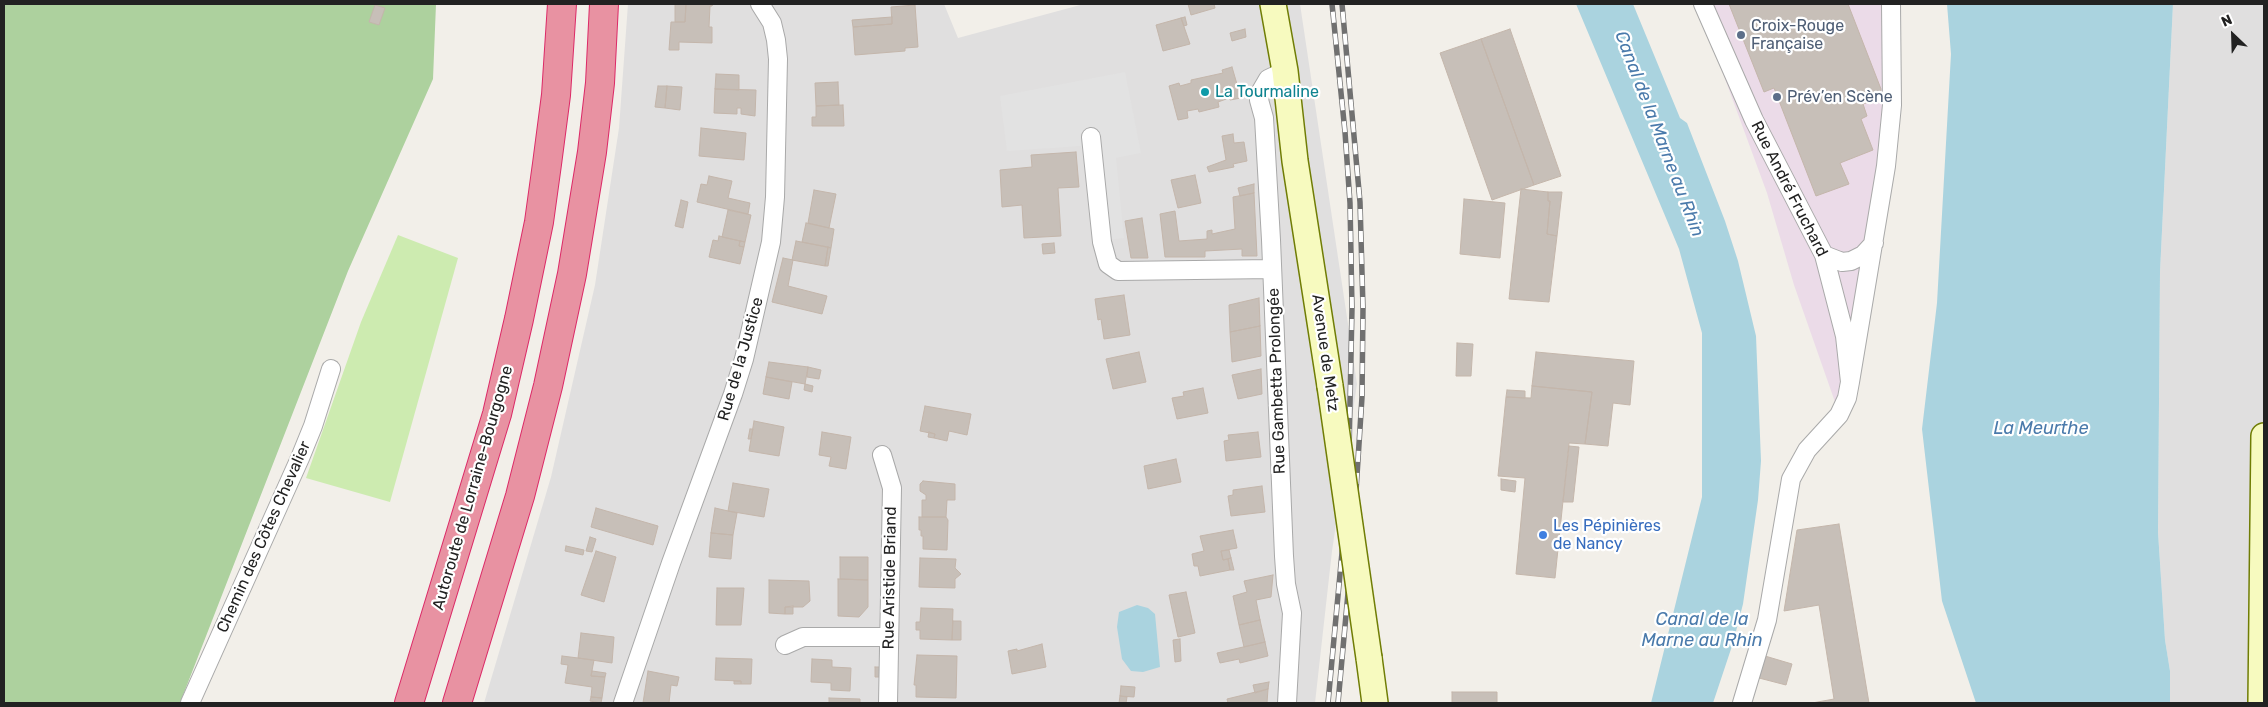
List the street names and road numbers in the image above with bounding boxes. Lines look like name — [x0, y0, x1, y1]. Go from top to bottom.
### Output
street label: Rue André Fruchard — [1747, 118, 1831, 260]
street label: Rue Gambetta Prolongée — [1264, 288, 1290, 474]
street label: Avenue de Metz — [1307, 293, 1343, 413]
street label: Rue de la Justice — [714, 295, 768, 423]
street label: Autoroute de Lorraine-Bourgogne — [429, 364, 517, 612]
street label: Chemin des Côtes Chevalier — [213, 438, 315, 636]
street label: Rue Aristide Briand — [879, 506, 901, 650]

